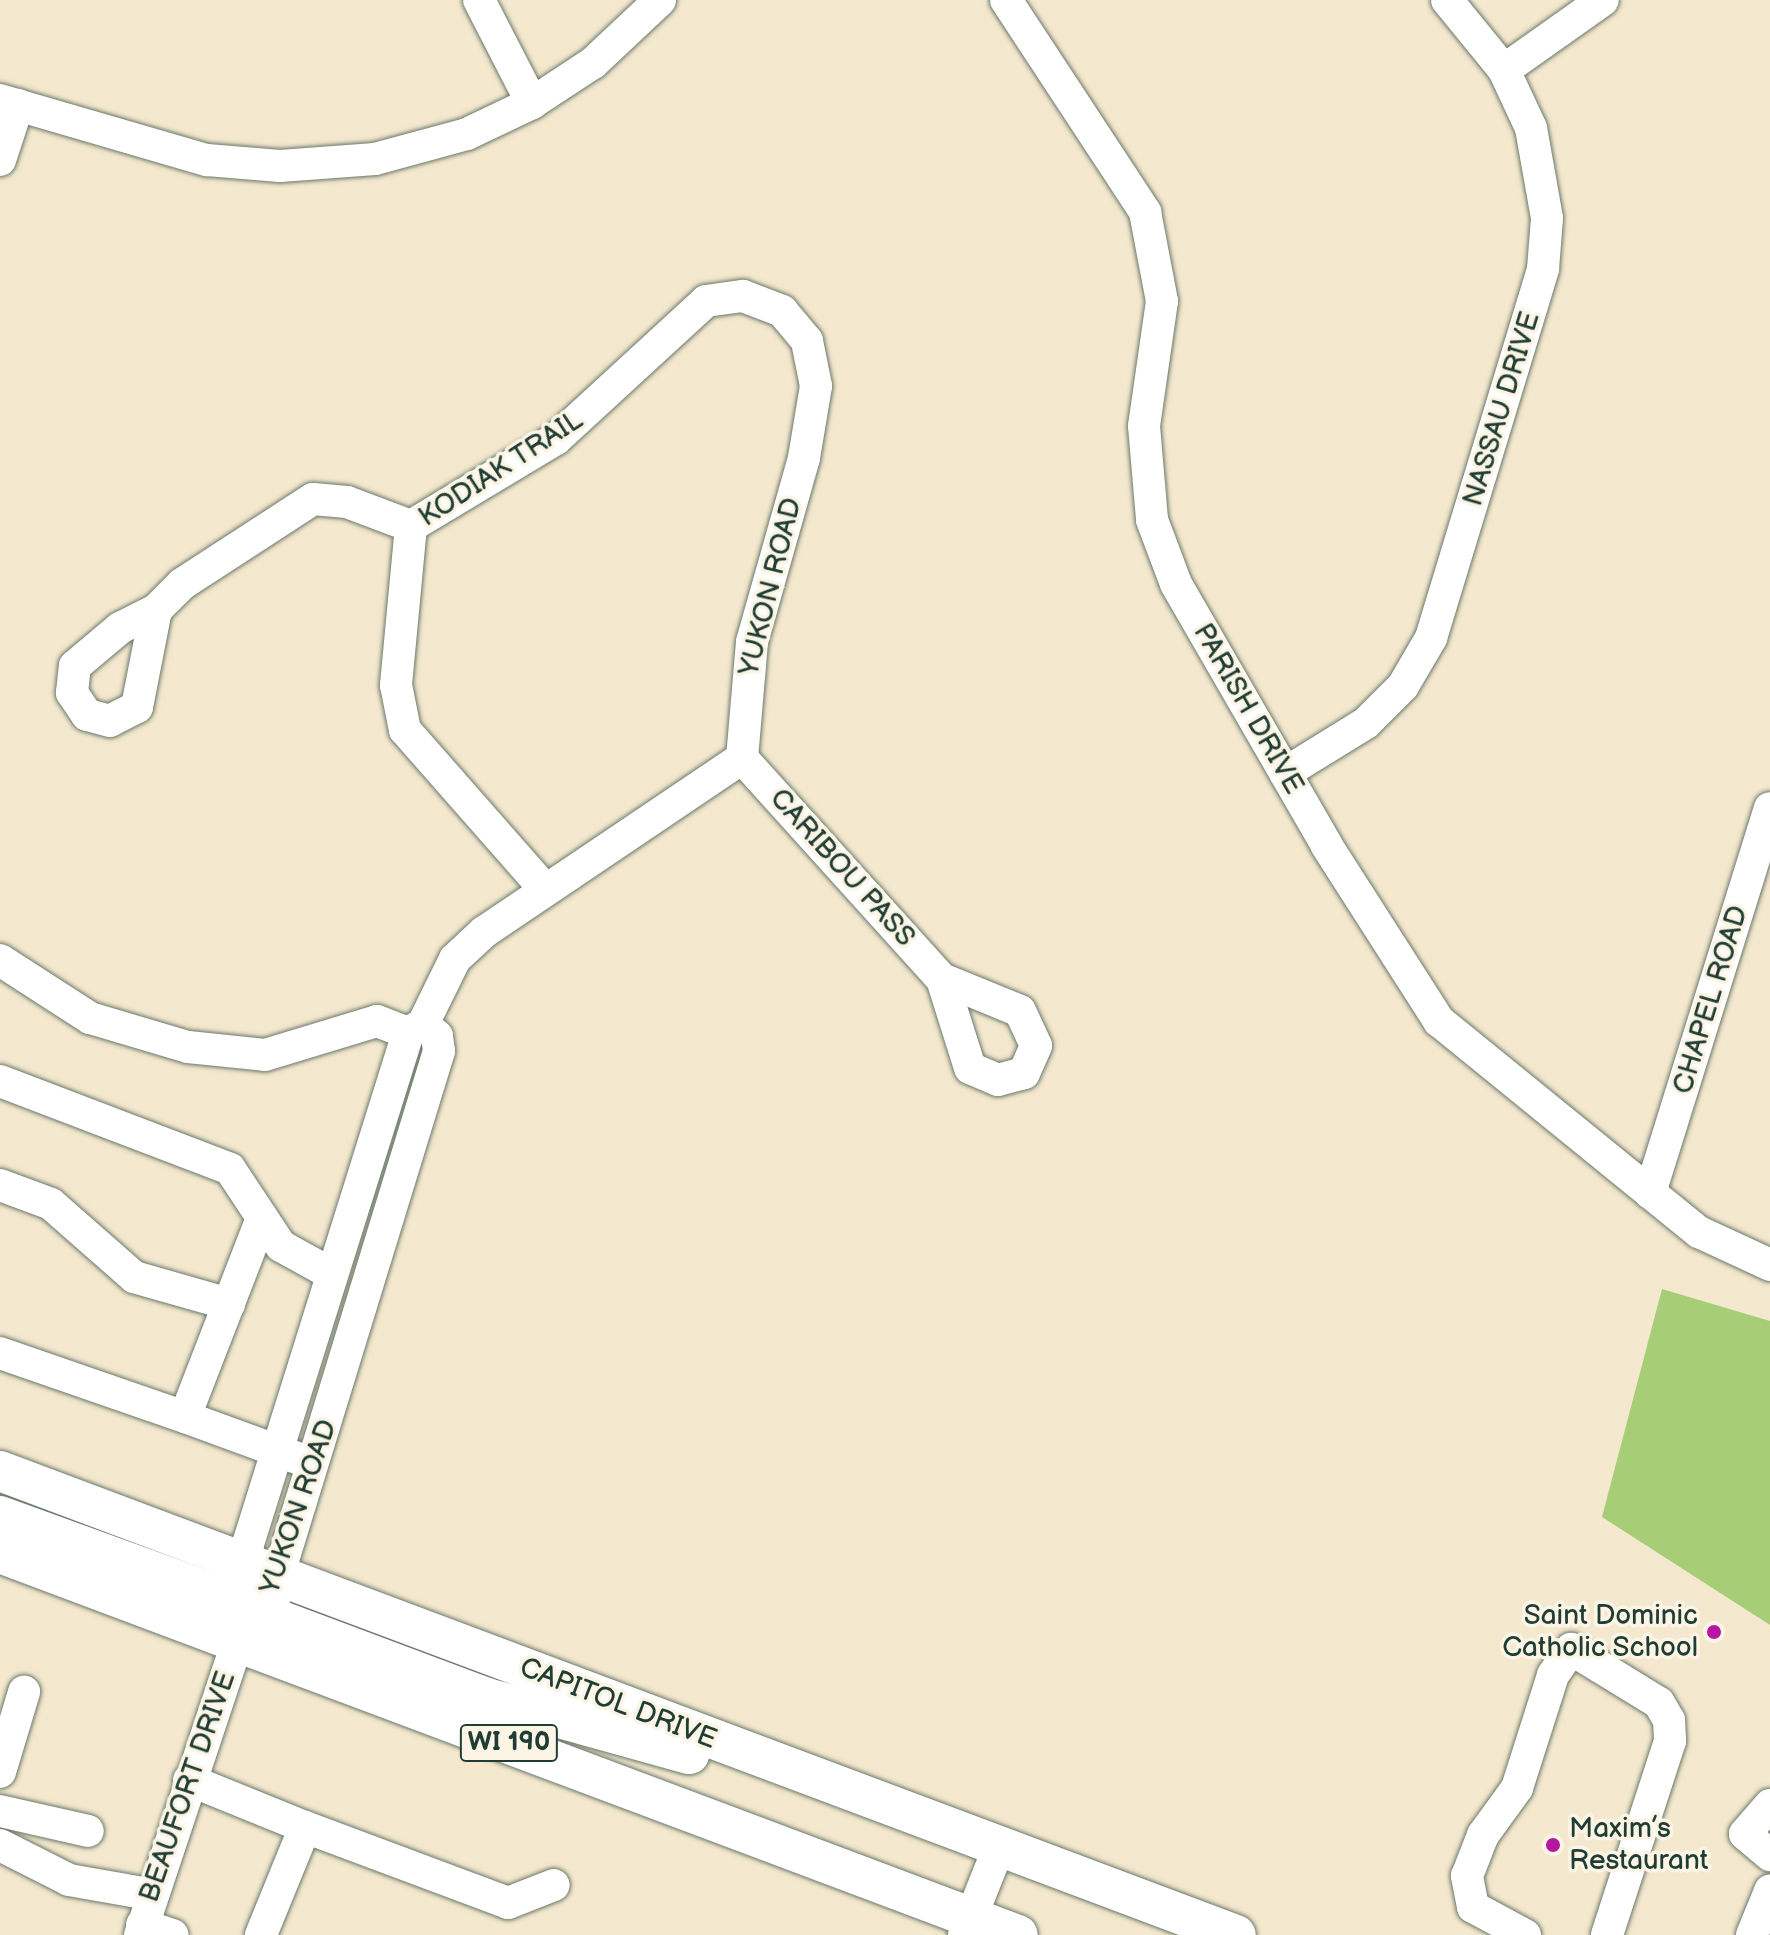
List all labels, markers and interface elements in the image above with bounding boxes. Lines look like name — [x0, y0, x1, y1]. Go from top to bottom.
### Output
street label: NASSAU DRIVE — [1457, 308, 1547, 510]
street label: KODIAK TRAIL — [412, 403, 590, 535]
street label: YUKON ROAD — [733, 494, 809, 680]
street label: PARISH DRIVE — [1186, 618, 1310, 800]
street label: CARIBOU PASS — [762, 782, 922, 954]
street label: CHAPEL ROAD — [1666, 902, 1756, 1098]
street label: YUKON ROAD — [253, 1415, 345, 1599]
place label: Saint Dominic Catholic School — [1502, 1599, 1698, 1665]
marker: Saint Dominic Catholic School — [1705, 1623, 1723, 1641]
street label: CAPITOL DRIVE — [515, 1651, 721, 1757]
street label: BEAUFORT DRIVE — [133, 1667, 243, 1907]
road number: WI 190 — [459, 1721, 559, 1765]
place label: Maxim’s Restaurant — [1569, 1812, 1708, 1878]
marker: Maxim’s Restaurant — [1544, 1836, 1562, 1854]

